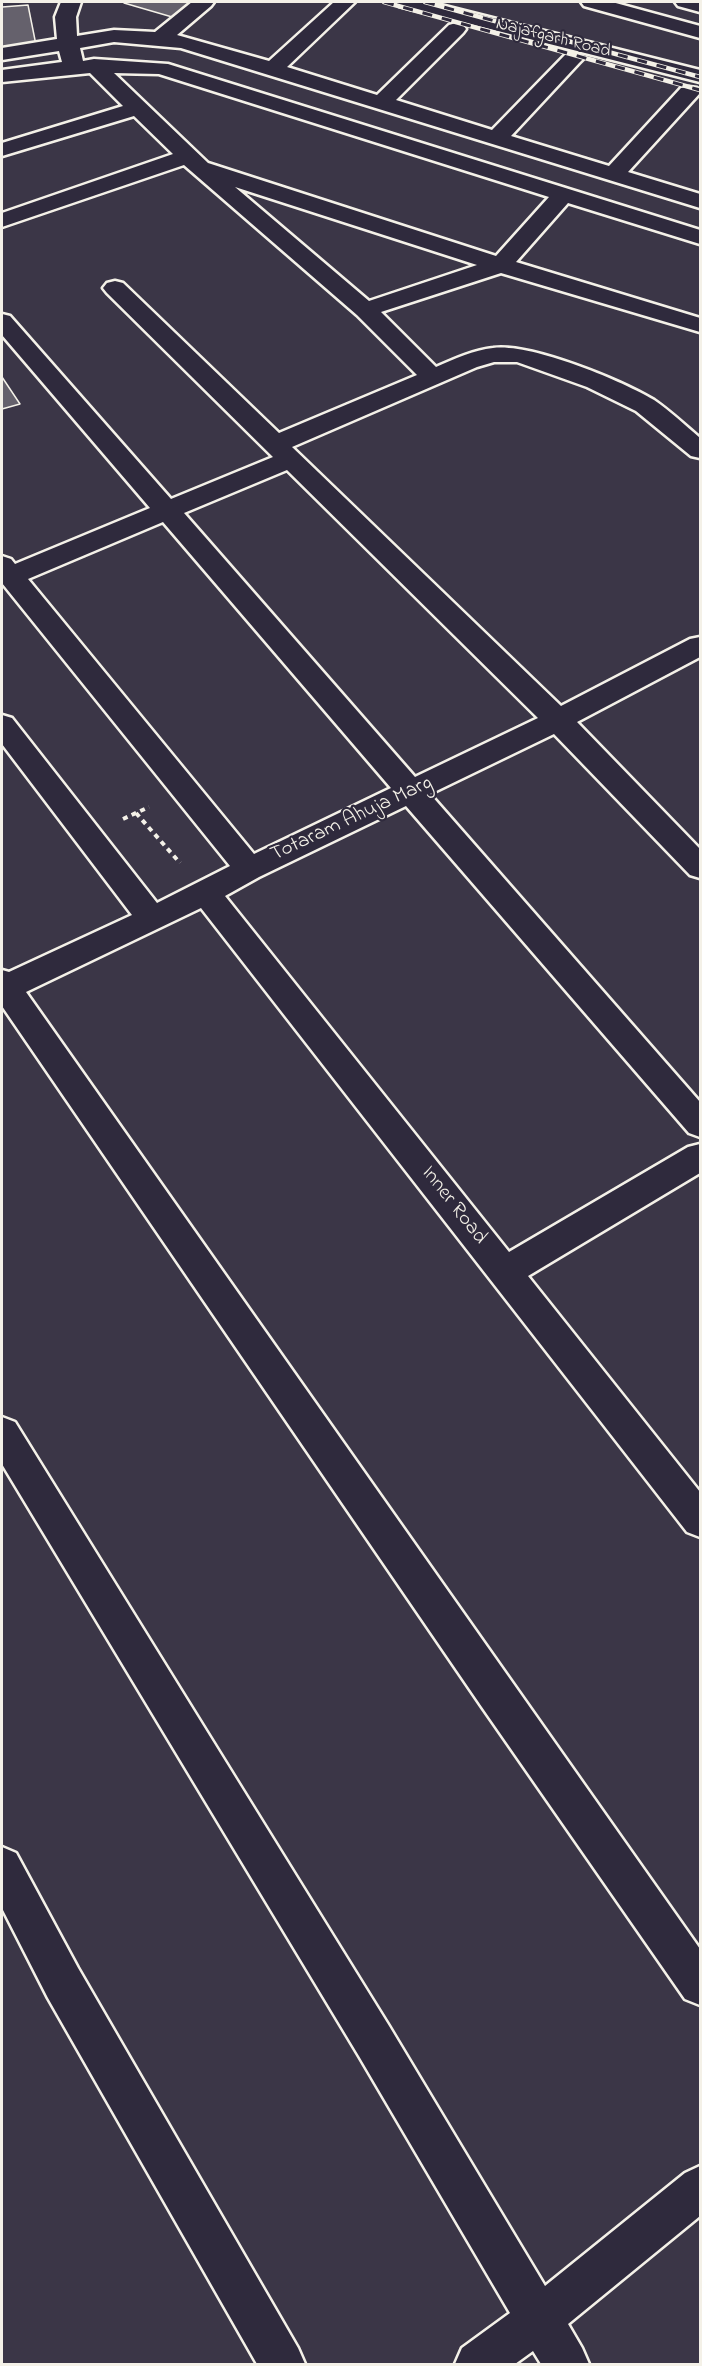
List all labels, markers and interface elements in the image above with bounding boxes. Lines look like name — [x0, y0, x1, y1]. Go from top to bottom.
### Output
street label: Najafgarh Road — [493, 14, 613, 64]
street label: Totaram Ahuja Marg — [267, 771, 437, 869]
street label: Inner Road — [415, 1162, 491, 1250]

